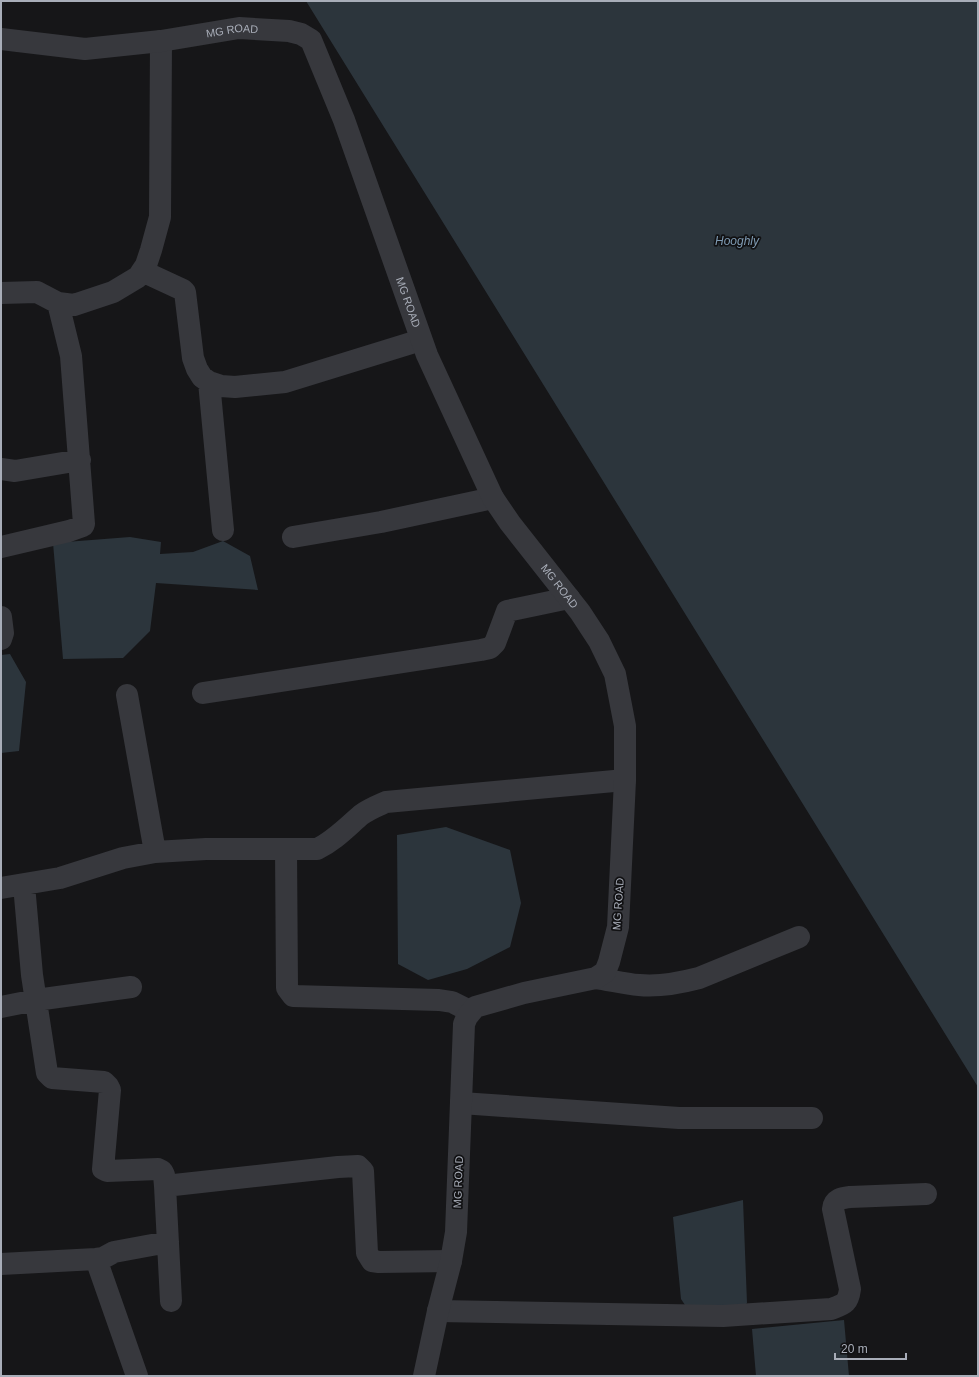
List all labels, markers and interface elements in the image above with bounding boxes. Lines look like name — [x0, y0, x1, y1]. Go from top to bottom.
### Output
street label: MG ROAD — [205, 21, 259, 39]
water label: Hooghly — [715, 234, 760, 248]
street label: MG ROAD — [394, 275, 423, 329]
street label: MG ROAD — [539, 562, 581, 611]
street label: MG ROAD — [610, 877, 626, 931]
street label: MG ROAD — [451, 1155, 465, 1208]
scale bar — [835, 1335, 906, 1361]
text: 20 m — [841, 1342, 868, 1356]

